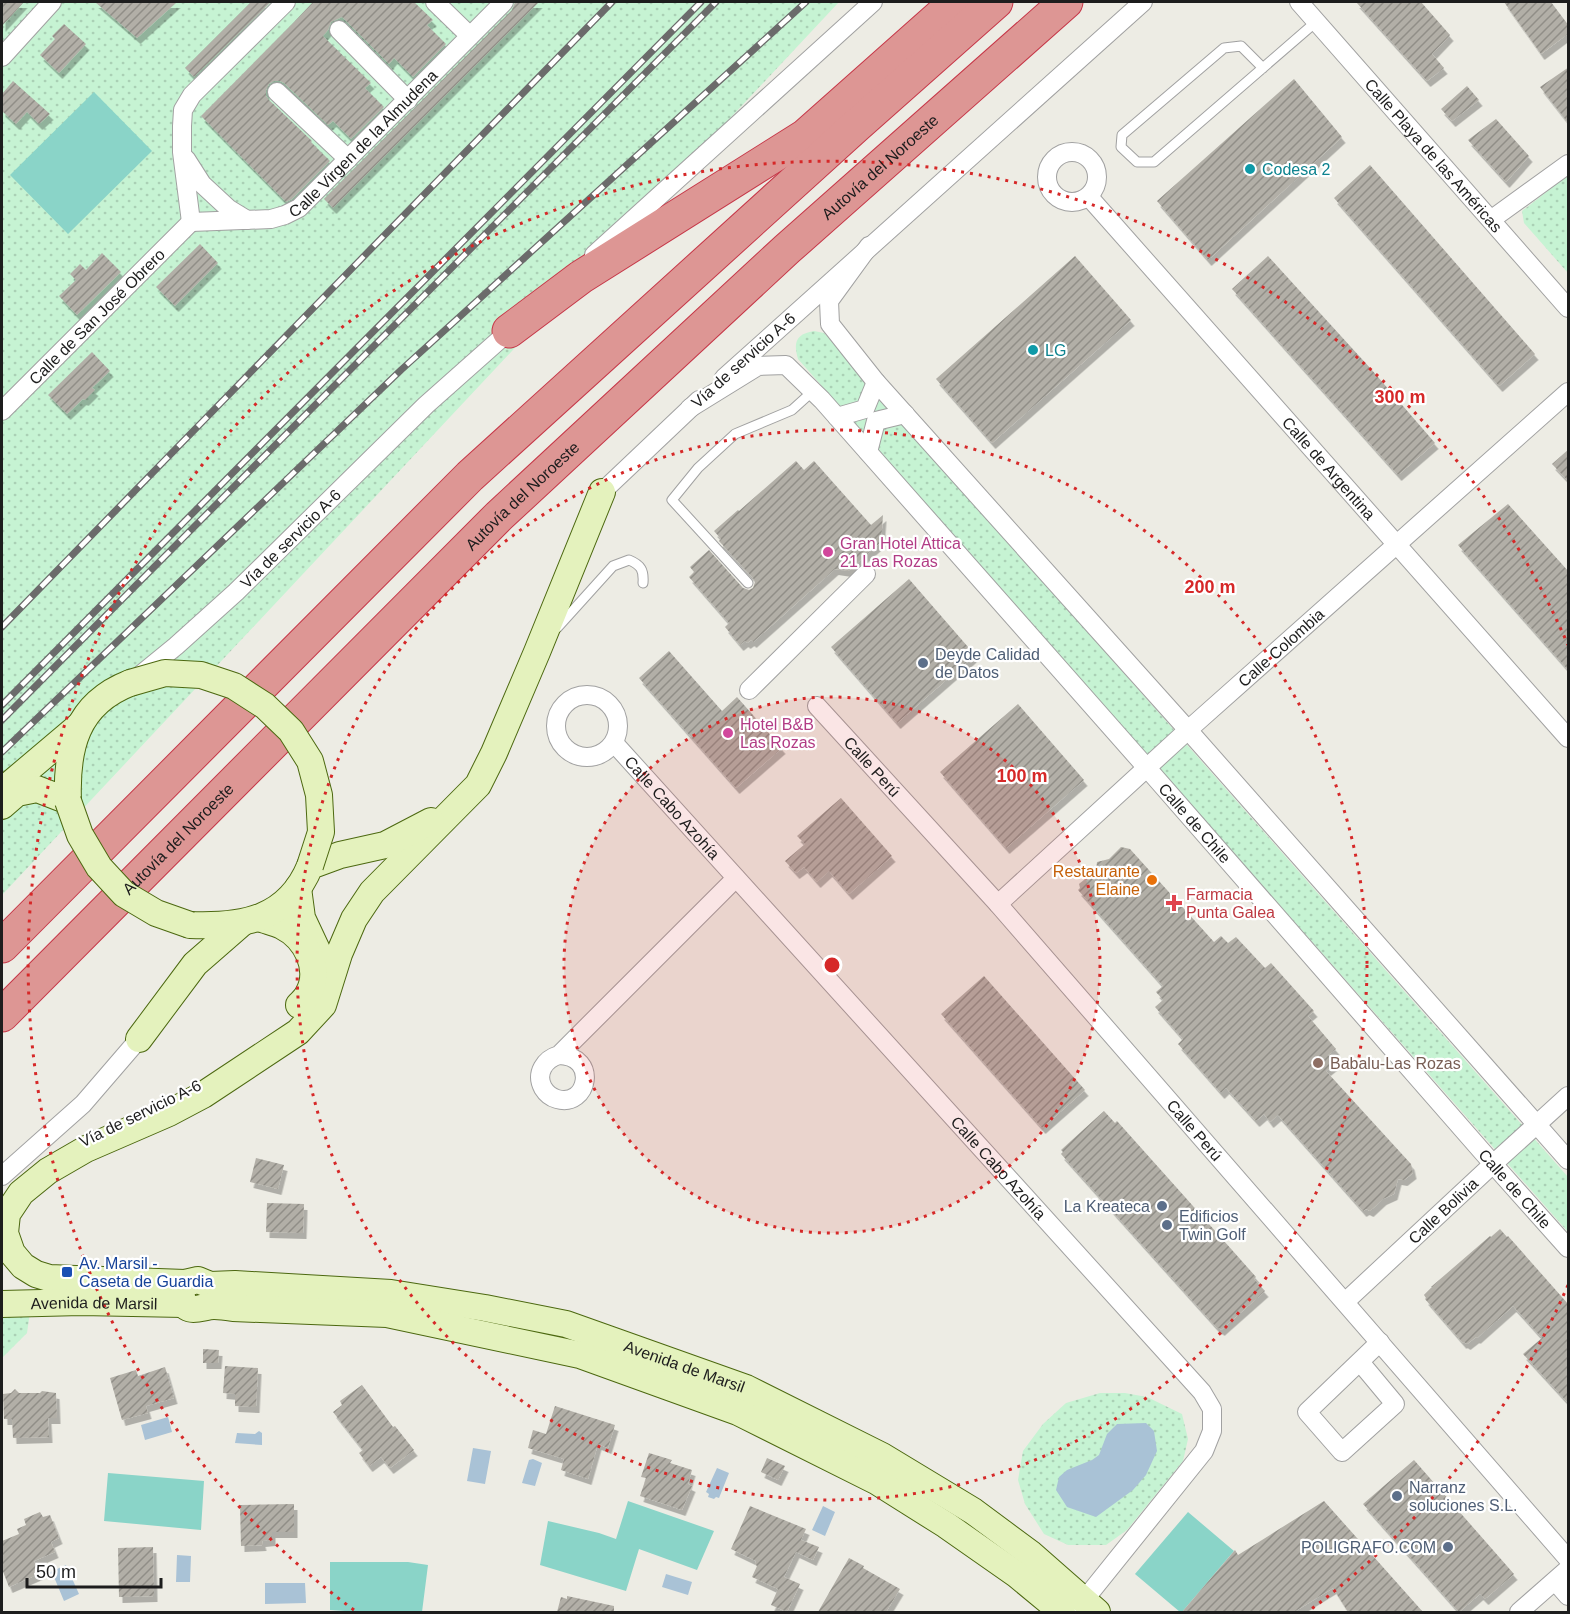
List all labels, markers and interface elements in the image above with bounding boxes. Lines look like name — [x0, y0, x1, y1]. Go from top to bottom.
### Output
street label: Calle Virgen de la Almudena — [286, 66, 441, 221]
street label: Calle Playa de las Américas — [1361, 75, 1505, 236]
street label: Autovía del Noroeste — [819, 111, 942, 223]
place label: Codesa 2 — [1262, 161, 1331, 178]
marker: Codesa 2 — [1243, 162, 1257, 176]
street label: Calle de San José Obrero — [26, 245, 168, 388]
street label: Vía de servicio A-6 — [688, 309, 799, 411]
place label: LG — [1045, 342, 1066, 359]
marker: LG — [1026, 343, 1040, 357]
text: 300 m — [1374, 387, 1426, 407]
street label: Calle de Argentina — [1279, 414, 1378, 523]
street label: Autovía del Noroeste — [462, 438, 583, 554]
street label: Vía de servicio A-6 — [237, 486, 344, 592]
place label: Gran Hotel Attica 21 Las Rozas — [840, 535, 961, 570]
marker: Gran Hotel Attica 21 Las Rozas — [821, 545, 835, 559]
text: 200 m — [1184, 577, 1236, 597]
street label: Calle Colombia — [1235, 605, 1328, 690]
place label: Deyde Calidad de Datos — [935, 646, 1040, 681]
marker: Deyde Calidad de Datos — [916, 656, 930, 670]
place label: Hotel B&B Las Rozas — [740, 716, 816, 751]
marker: Hotel B&B Las Rozas — [721, 726, 735, 740]
street label: Calle Perú — [840, 734, 903, 800]
street label: Calle Cabo Azohía — [621, 753, 723, 863]
text: 100 m — [996, 766, 1048, 786]
street label: Autovía del Noroeste — [119, 780, 237, 898]
street label: Calle de Chile — [1155, 780, 1234, 866]
place label: Restaurante Elaine — [1053, 863, 1140, 898]
marker: Restaurante Elaine — [1145, 873, 1159, 887]
place label: Farmacia Punta Galea — [1186, 886, 1275, 921]
marker: Farmacia Punta Galea — [1167, 896, 1181, 910]
centre of rings — [822, 955, 842, 975]
place label: Babalu-Las Rozas — [1330, 1055, 1461, 1072]
marker: Babalu-Las Rozas — [1311, 1056, 1325, 1070]
street label: Vía de servicio A-6 — [77, 1077, 204, 1150]
street label: Calle Perú — [1163, 1097, 1225, 1164]
street label: Calle Cabo Azohía — [948, 1113, 1049, 1223]
street label: Calle de Chile — [1475, 1146, 1554, 1232]
street label: Calle Bolivia — [1405, 1175, 1481, 1247]
place label: La Kreateca — [1064, 1198, 1150, 1215]
marker: La Kreateca — [1155, 1199, 1169, 1213]
place label: Edificios Twin Golf — [1179, 1208, 1246, 1243]
marker: Edificios Twin Golf — [1160, 1218, 1174, 1232]
place label: Av. Marsil - Caseta de Guardia — [79, 1255, 213, 1290]
marker: Av. Marsil - Caseta de Guardia — [60, 1265, 74, 1279]
street label: Avenida de Marsil — [30, 1294, 158, 1312]
street label: Avenida de Marsil — [622, 1337, 747, 1396]
place label: Narranz soluciones S.L. — [1409, 1479, 1518, 1514]
marker: Narranz soluciones S.L. — [1390, 1489, 1404, 1503]
place label: POLIGRAFO.COM — [1301, 1539, 1436, 1556]
marker: POLIGRAFO.COM — [1441, 1540, 1455, 1554]
scale bar — [27, 1551, 160, 1589]
text: 50 m — [36, 1562, 76, 1582]

